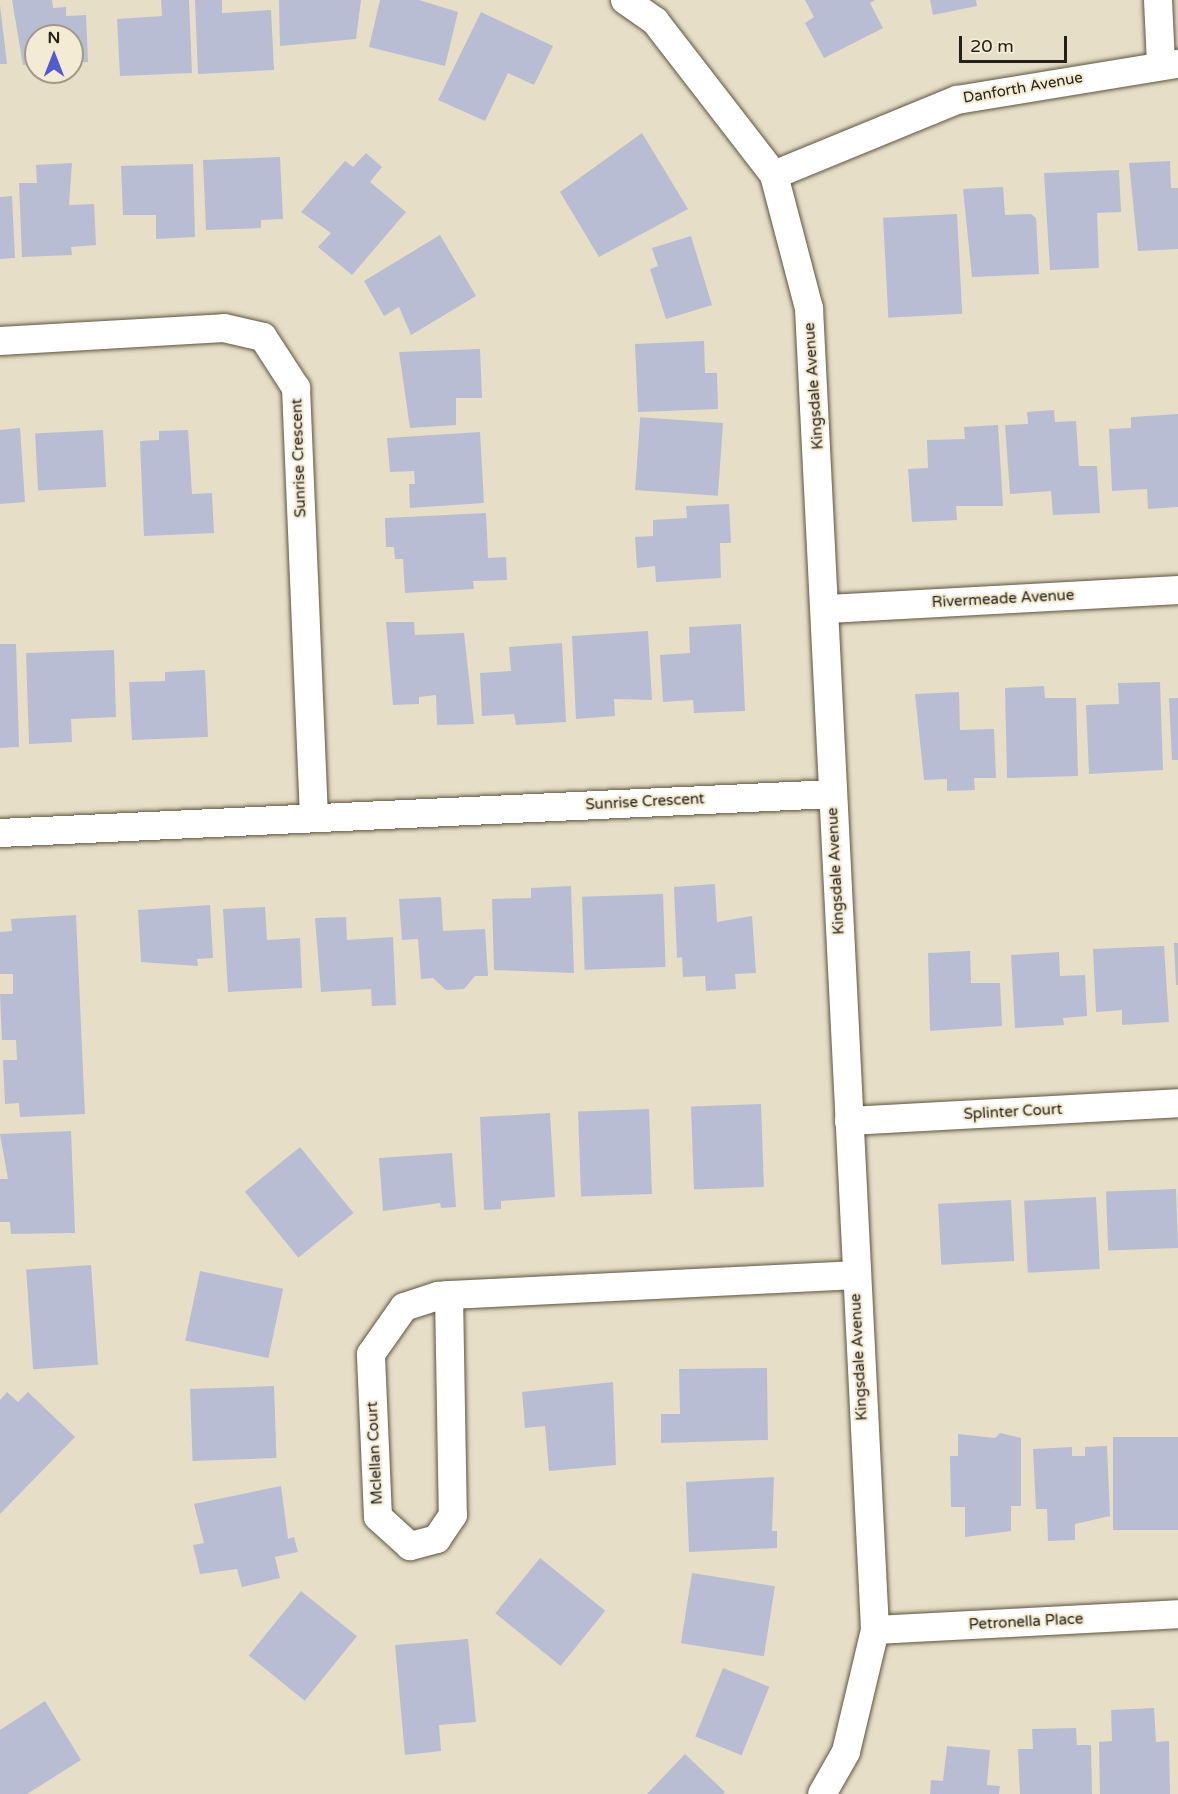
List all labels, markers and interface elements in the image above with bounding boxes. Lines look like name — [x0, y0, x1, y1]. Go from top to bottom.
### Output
north arrow — [24, 24, 84, 84]
scale bar — [962, 24, 1070, 62]
text: N — [48, 28, 60, 48]
text: 20 m — [970, 35, 1014, 57]
street label: Danforth Avenue — [962, 69, 1084, 107]
street label: Kingsdale Avenue — [801, 322, 827, 450]
street label: Sunrise Crescent — [288, 398, 310, 518]
street label: Rivermeade Avenue — [931, 586, 1075, 612]
street label: Sunrise Crescent — [585, 790, 705, 814]
street label: Kingsdale Avenue — [824, 807, 848, 935]
street label: Splinter Court — [963, 1100, 1063, 1124]
street label: Kingsdale Avenue — [847, 1293, 871, 1421]
street label: Mclellan Court — [363, 1401, 387, 1505]
street label: Petronella Place — [968, 1610, 1084, 1634]

